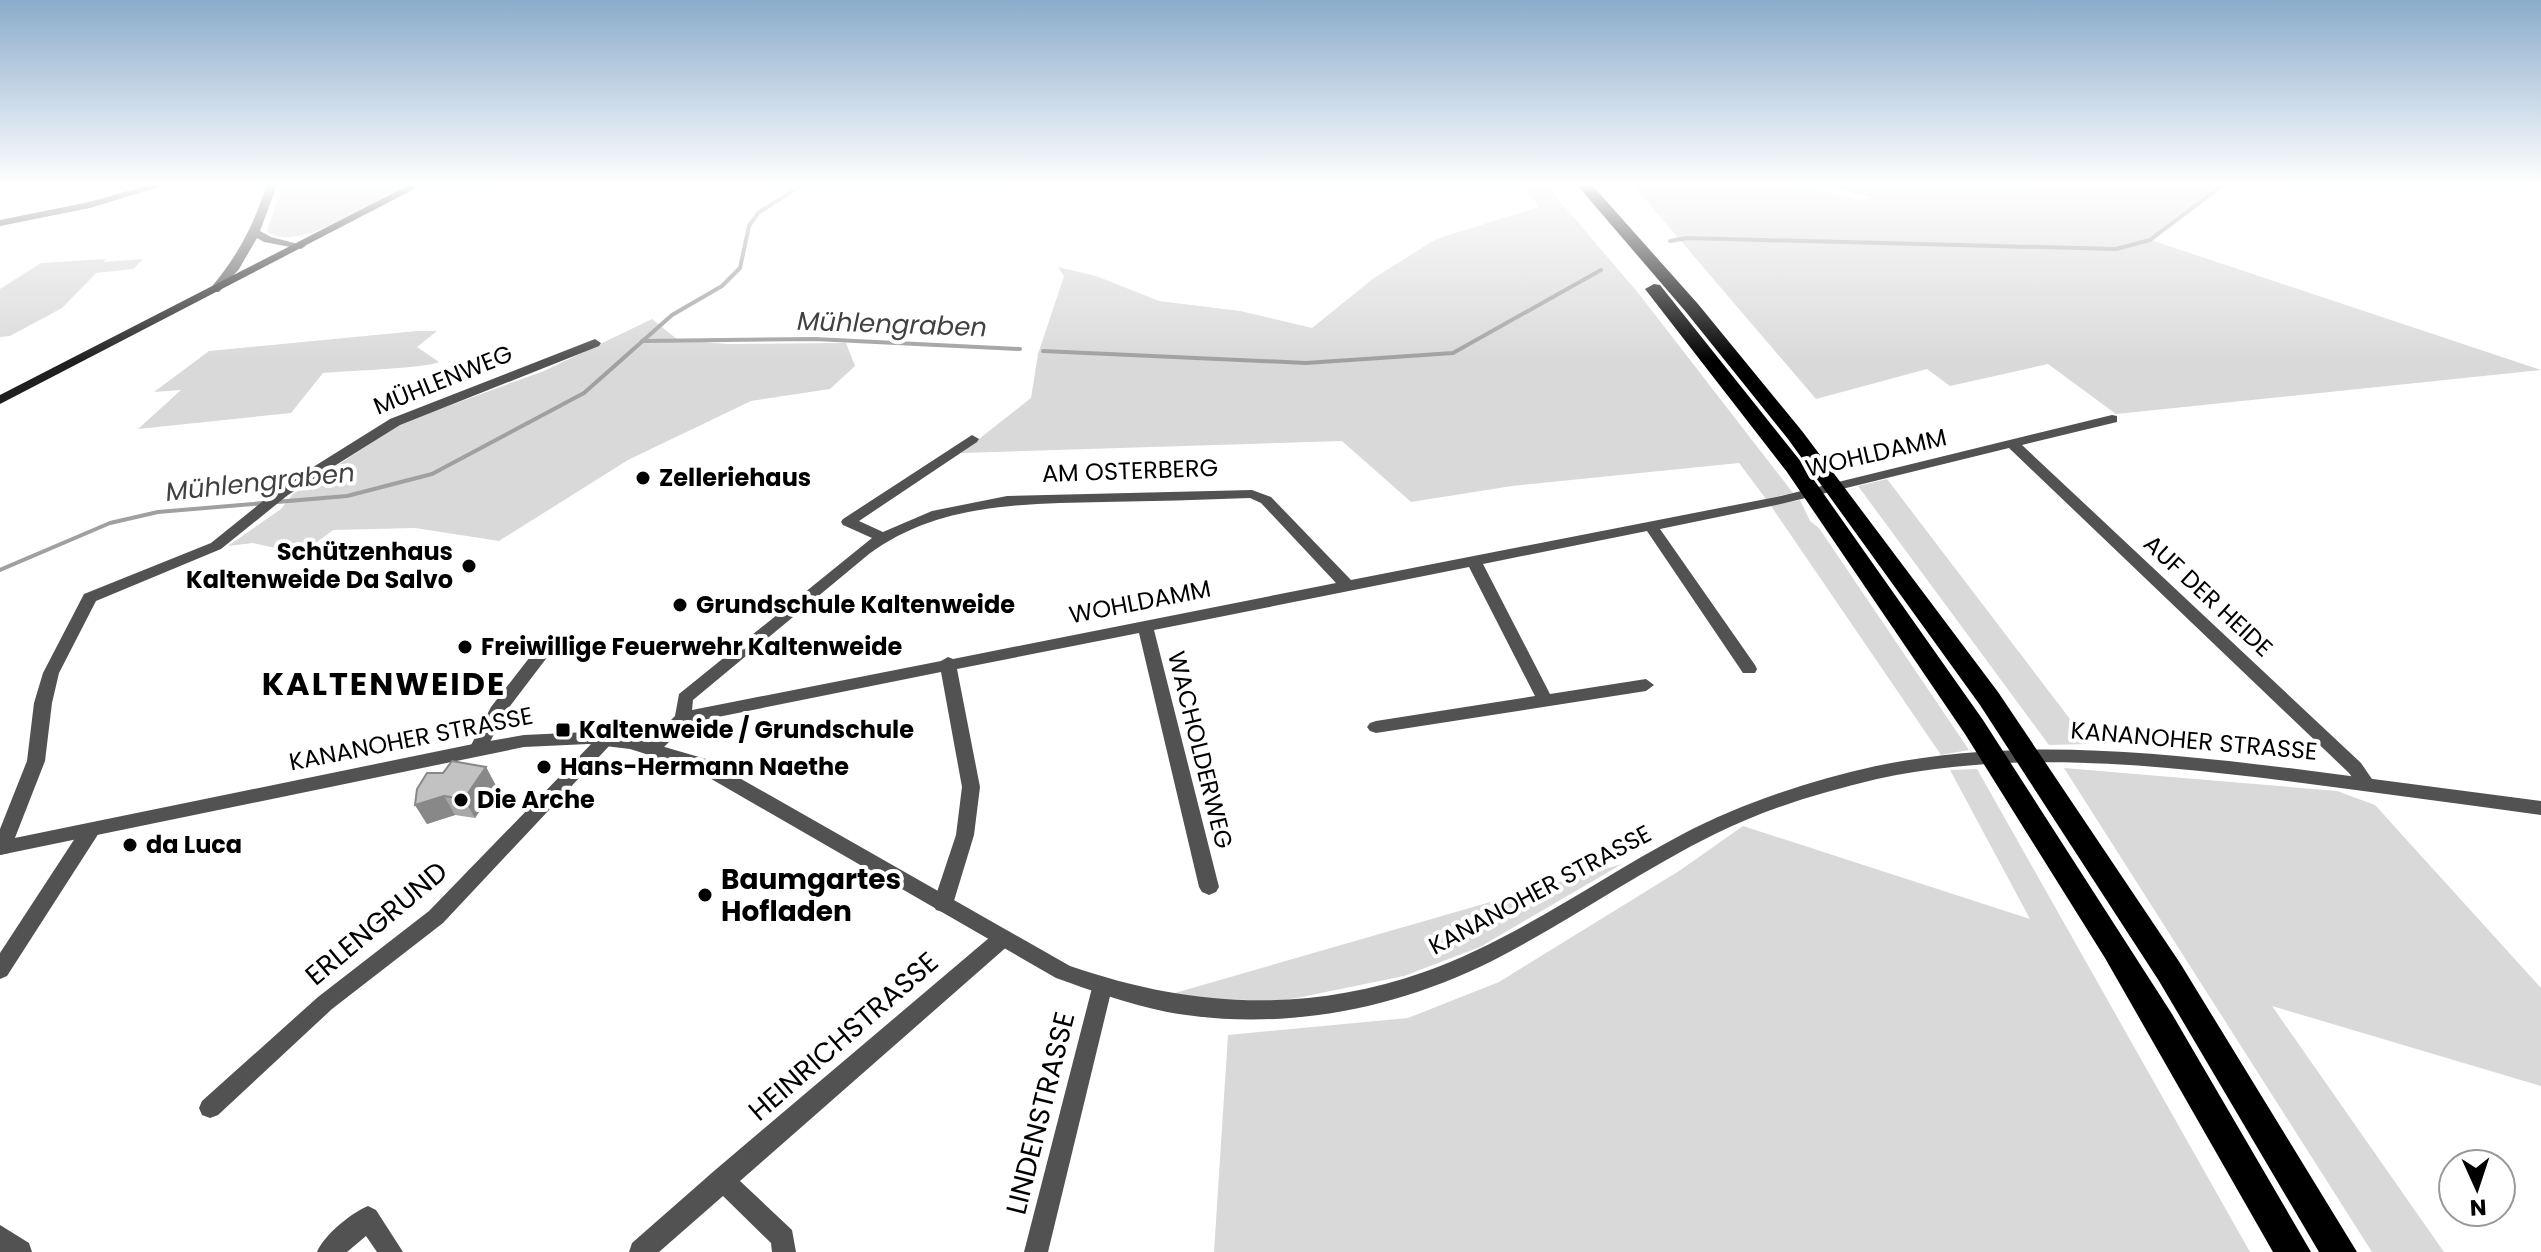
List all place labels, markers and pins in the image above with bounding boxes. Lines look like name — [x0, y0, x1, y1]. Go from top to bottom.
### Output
place label: Zelleriehaus — [659, 461, 811, 494]
marker: Zelleriehaus — [634, 469, 652, 487]
place label: Schützenhaus Kaltenweide Da Salvo — [186, 535, 453, 596]
marker: Schützenhaus Kaltenweide Da Salvo — [460, 557, 478, 575]
place label: Grundschule Kaltenweide — [696, 588, 1015, 621]
marker: Grundschule Kaltenweide — [671, 596, 689, 614]
place label: Freiwillige Feuerwehr Kaltenweide — [481, 630, 903, 663]
marker: Freiwillige Feuerwehr Kaltenweide — [456, 638, 474, 656]
place label: Kaltenweide / Grundschule — [579, 713, 914, 746]
marker: Kaltenweide / Grundschule — [554, 721, 572, 739]
place label: Hans-Hermann Naethe — [560, 750, 849, 783]
marker: Hans-Hermann Naethe — [535, 758, 553, 776]
place label: Die Arche — [477, 783, 595, 816]
marker: Die Arche — [452, 791, 470, 809]
place label: da Luca — [146, 828, 242, 861]
marker: da Luca — [121, 836, 139, 854]
place label: Baumgartes Hofladen — [721, 860, 901, 931]
marker: Baumgartes Hofladen — [696, 886, 714, 904]

